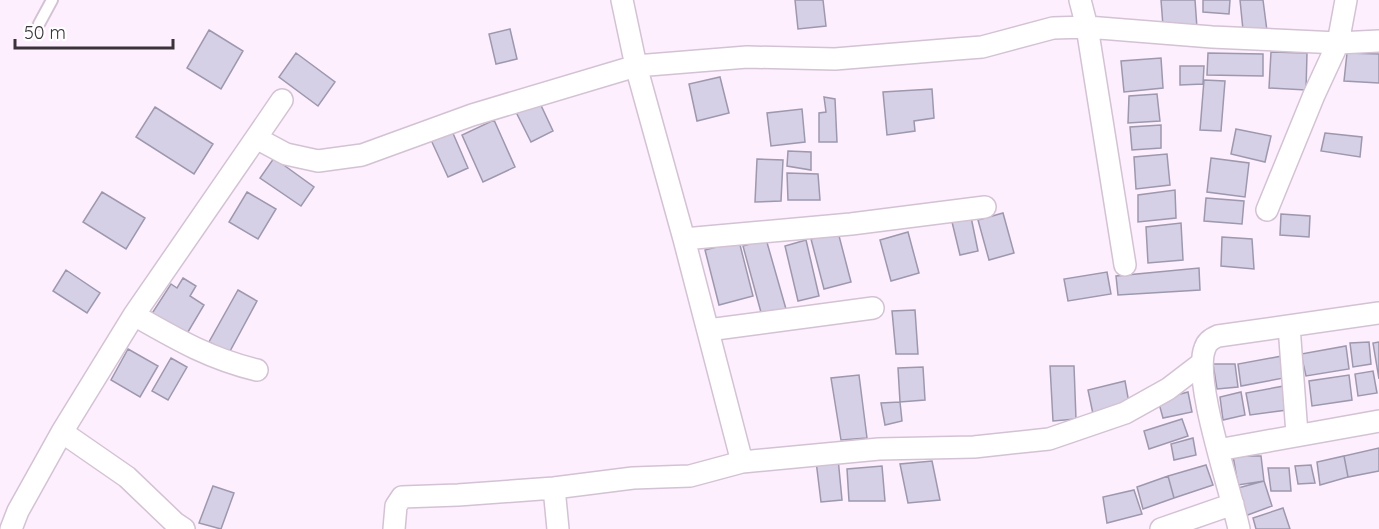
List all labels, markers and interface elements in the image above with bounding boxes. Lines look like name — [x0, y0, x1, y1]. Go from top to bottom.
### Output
scale bar — [15, 12, 172, 50]
text: 50 m — [24, 21, 66, 44]

